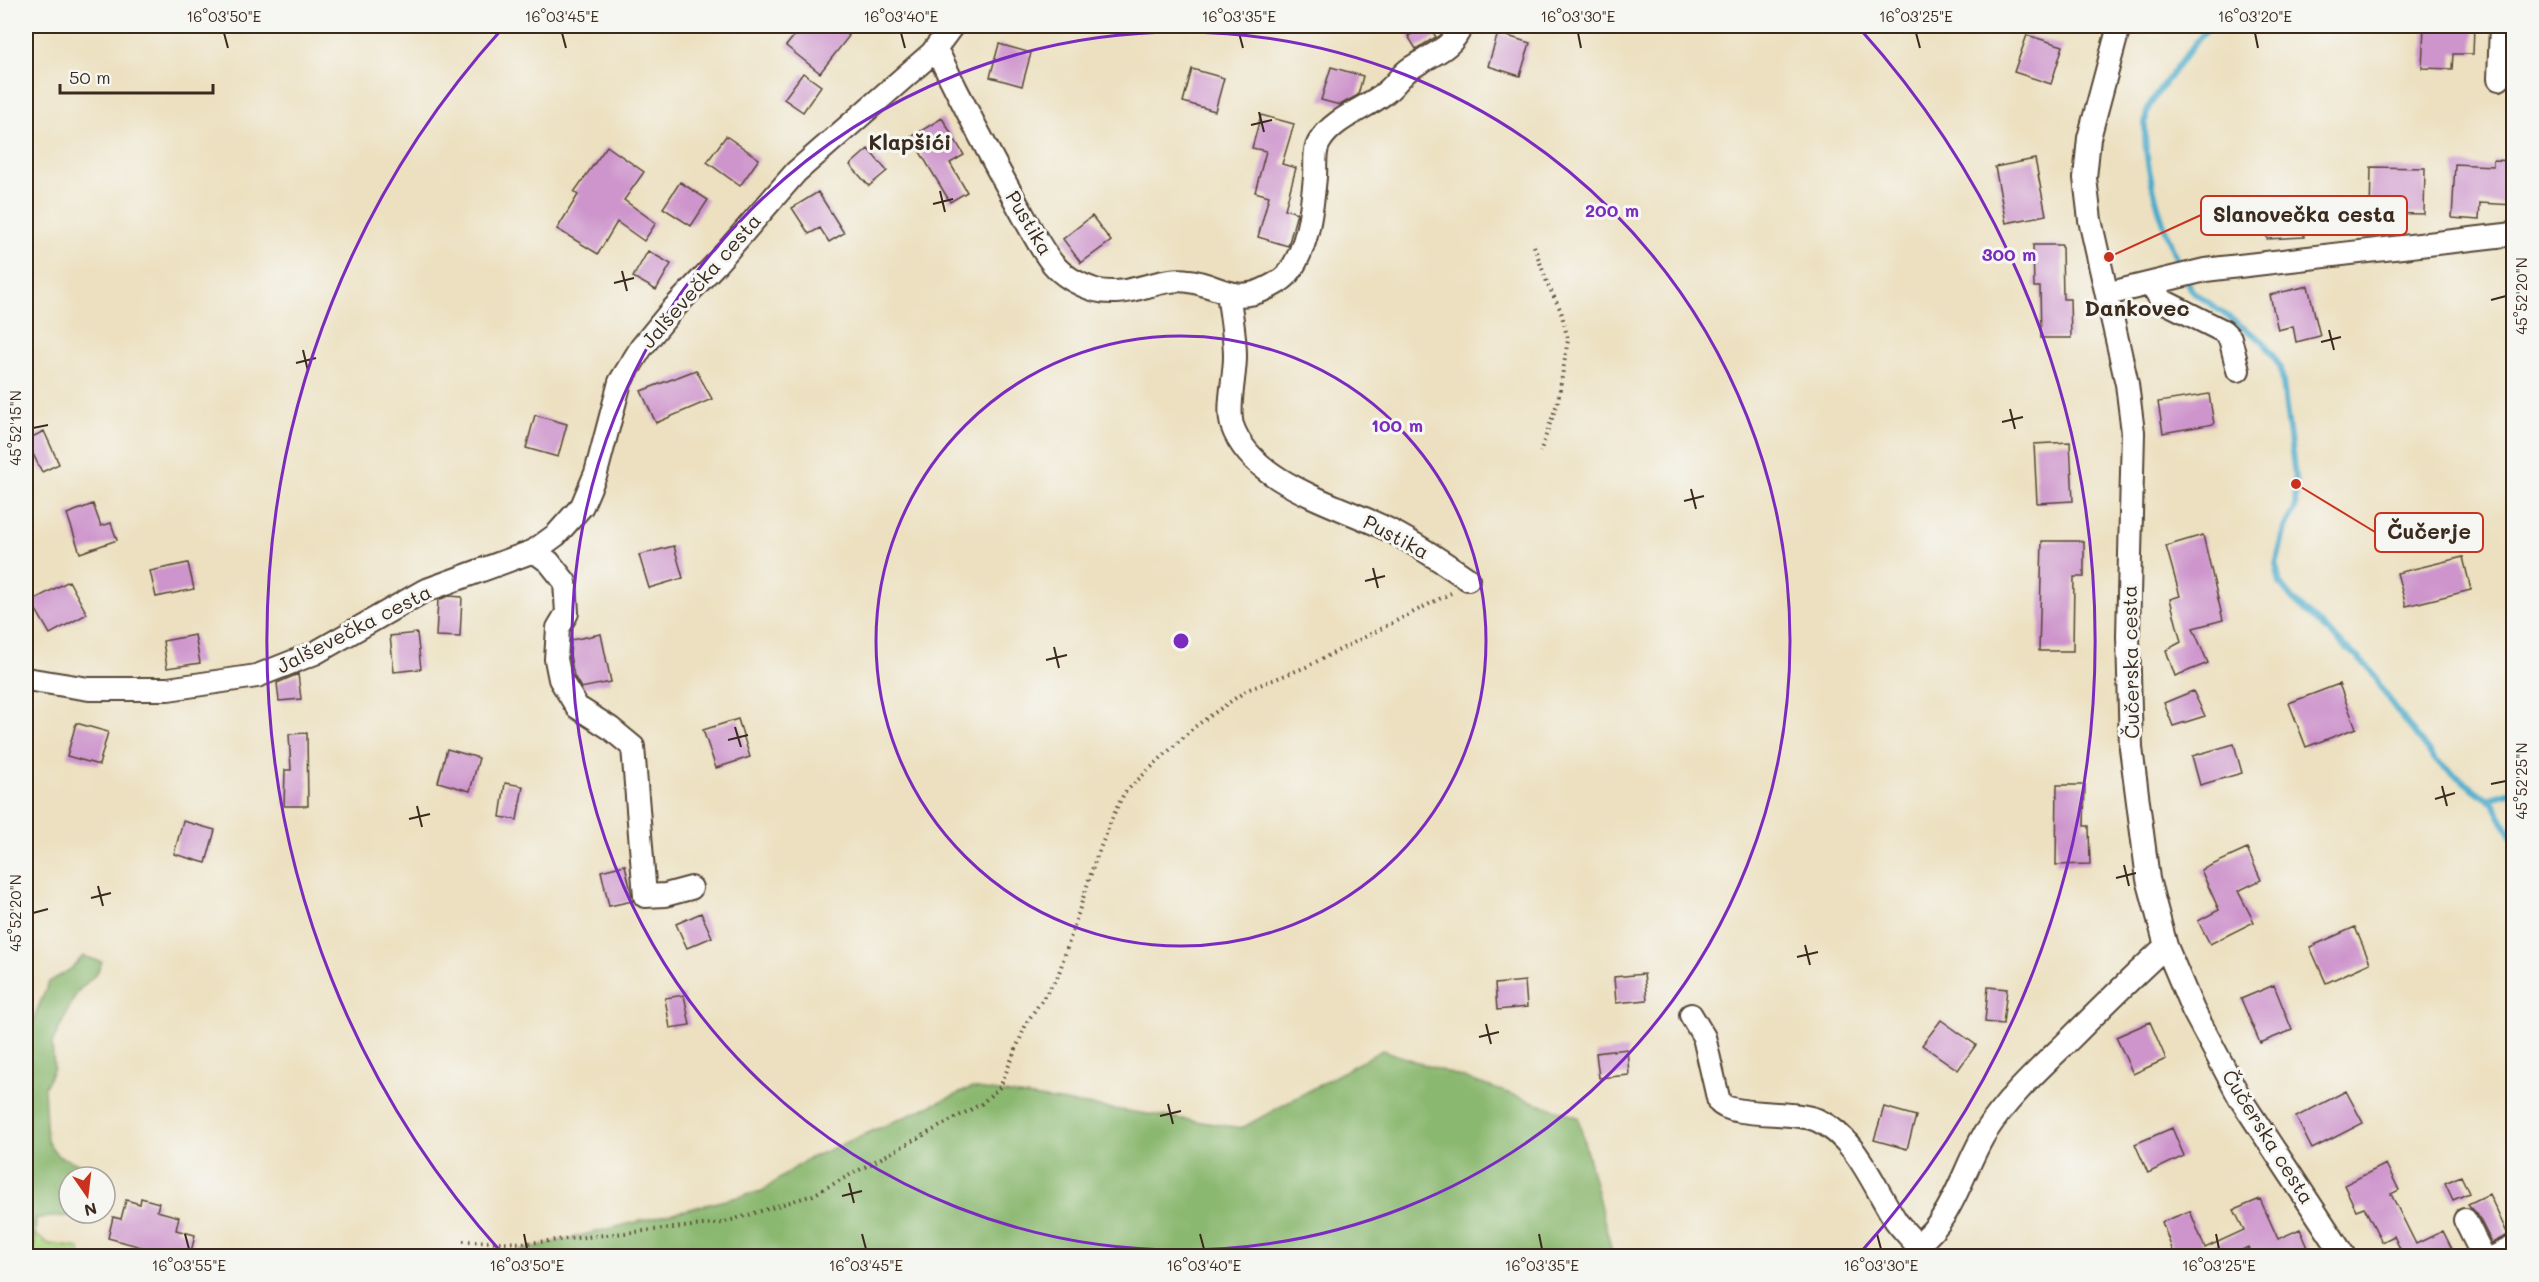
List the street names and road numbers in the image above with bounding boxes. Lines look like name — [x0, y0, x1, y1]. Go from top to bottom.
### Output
street label: Pustika — [1000, 185, 1059, 260]
street label: Jalševečka cesta — [635, 208, 766, 353]
street label: Pustika — [1359, 508, 1434, 564]
street label: Jalševečka cesta — [272, 578, 435, 678]
street label: Čučerska cesta — [2116, 585, 2144, 739]
street label: Čučerska cesta — [2217, 1064, 2321, 1209]

